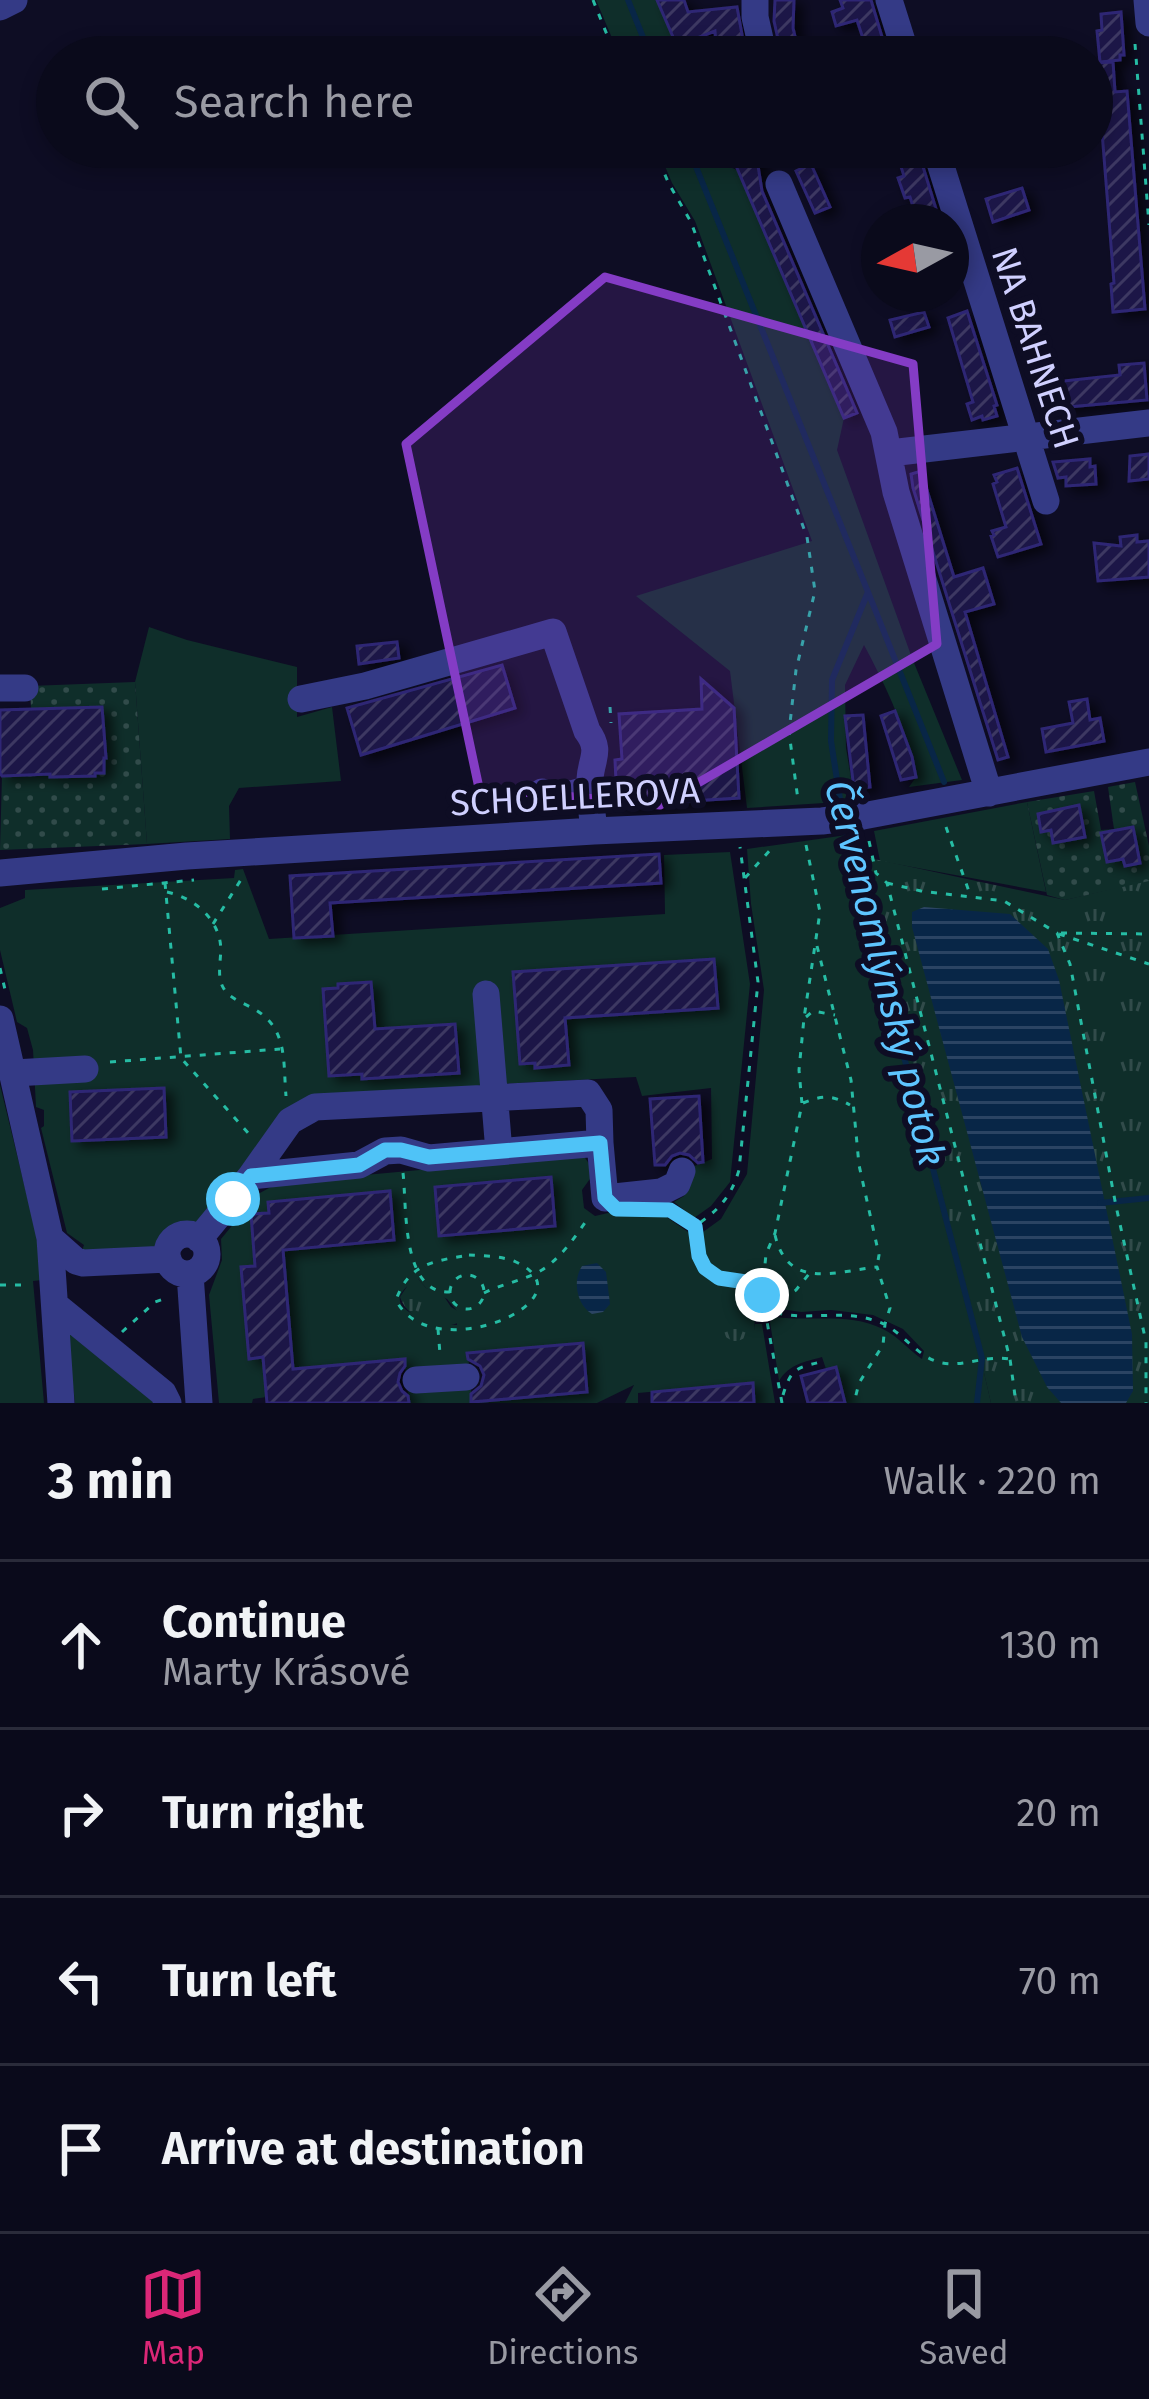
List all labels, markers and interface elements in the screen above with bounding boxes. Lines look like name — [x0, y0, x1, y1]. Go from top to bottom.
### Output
search box — [36, 36, 1113, 168]
icon: search — [78, 69, 144, 135]
text: Search here — [174, 75, 414, 129]
north arrow — [861, 204, 969, 312]
street label: NA BAHNECH — [982, 242, 1088, 454]
street label: SCHOELLEROVA — [449, 768, 701, 826]
water label: Červenomlýnský potok — [815, 775, 956, 1171]
route start — [206, 1172, 260, 1226]
route end — [735, 1268, 789, 1322]
text: 3 min — [48, 1450, 174, 1512]
text: Walk · 220 m — [884, 1458, 1101, 1504]
text: Continue — [162, 1595, 346, 1649]
icon: ahead — [48, 1612, 114, 1678]
text: 130 m — [999, 1622, 1101, 1668]
text: Marty Krásové — [162, 1649, 411, 1695]
icon: right — [48, 1780, 114, 1846]
text: Turn right — [162, 1786, 364, 1840]
text: 20 m — [1016, 1790, 1101, 1836]
icon: left — [48, 1948, 114, 2014]
text: Turn left — [162, 1954, 336, 2008]
text: 70 m — [1019, 1958, 1101, 2004]
icon: arrive — [48, 2116, 114, 2182]
text: Arrive at destination — [162, 2122, 585, 2176]
tab: Map — [140, 2261, 206, 2373]
tab: Directions — [487, 2261, 639, 2373]
tab: Saved — [919, 2261, 1009, 2373]

